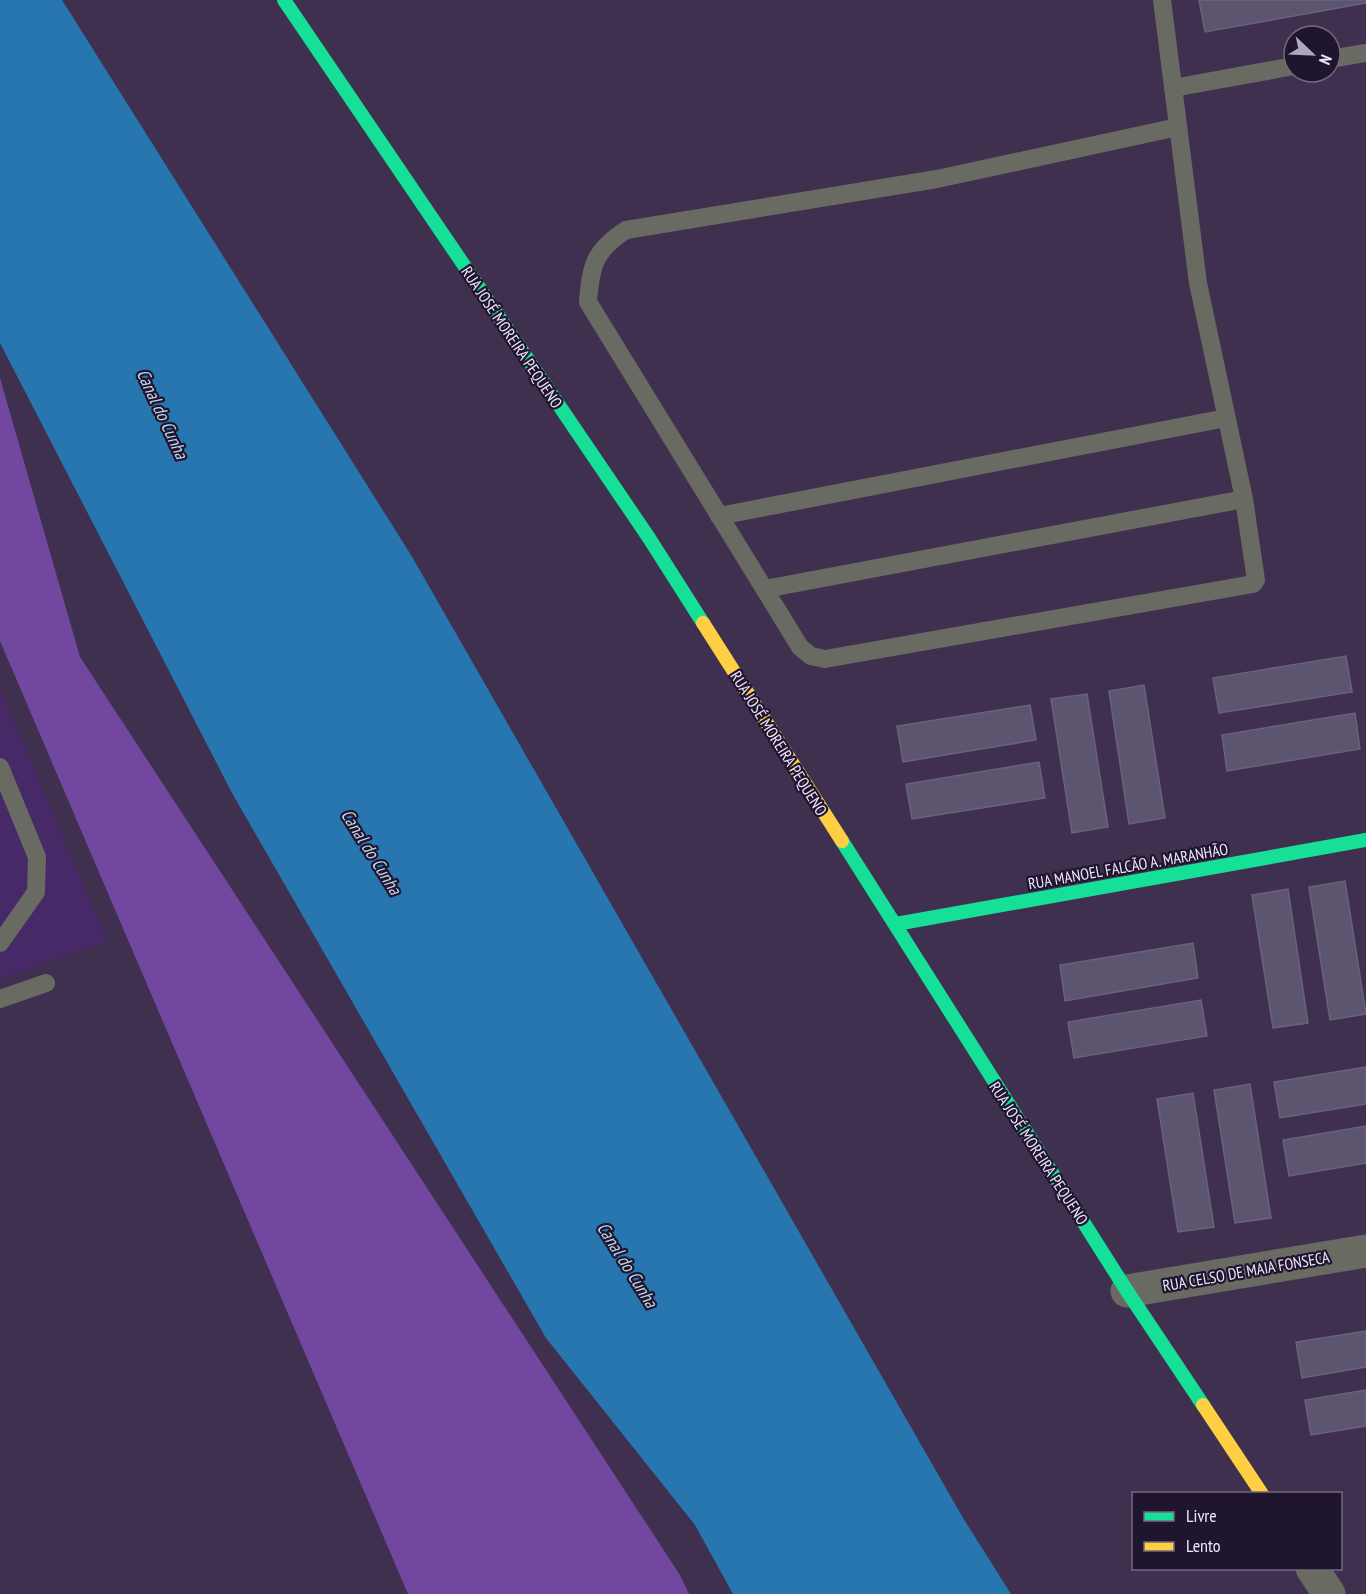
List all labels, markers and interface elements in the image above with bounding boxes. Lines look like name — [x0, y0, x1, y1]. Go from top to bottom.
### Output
north arrow — [1282, 24, 1342, 84]
text: N — [1315, 52, 1337, 68]
street label: RUA JOSÉ MOREIRA PEQUENO — [457, 262, 567, 412]
water label: Canal do Cunha — [132, 365, 194, 463]
street label: RUA JOSÉ MOREIRA PEQUENO — [726, 667, 832, 819]
water label: Canal do Cunha — [336, 805, 407, 899]
street label: RUA MANOEL FALCÃO A. MARANHÃO — [1026, 839, 1230, 893]
street label: RUA JOSÉ MOREIRA PEQUENO — [985, 1078, 1093, 1229]
water label: Canal do Cunha — [592, 1218, 663, 1312]
street label: RUA CELSO DE MAIA FONSECA — [1161, 1246, 1331, 1296]
legend — [1132, 1492, 1342, 1570]
text: Livre — [1186, 1504, 1217, 1527]
text: Lento — [1186, 1534, 1221, 1557]

